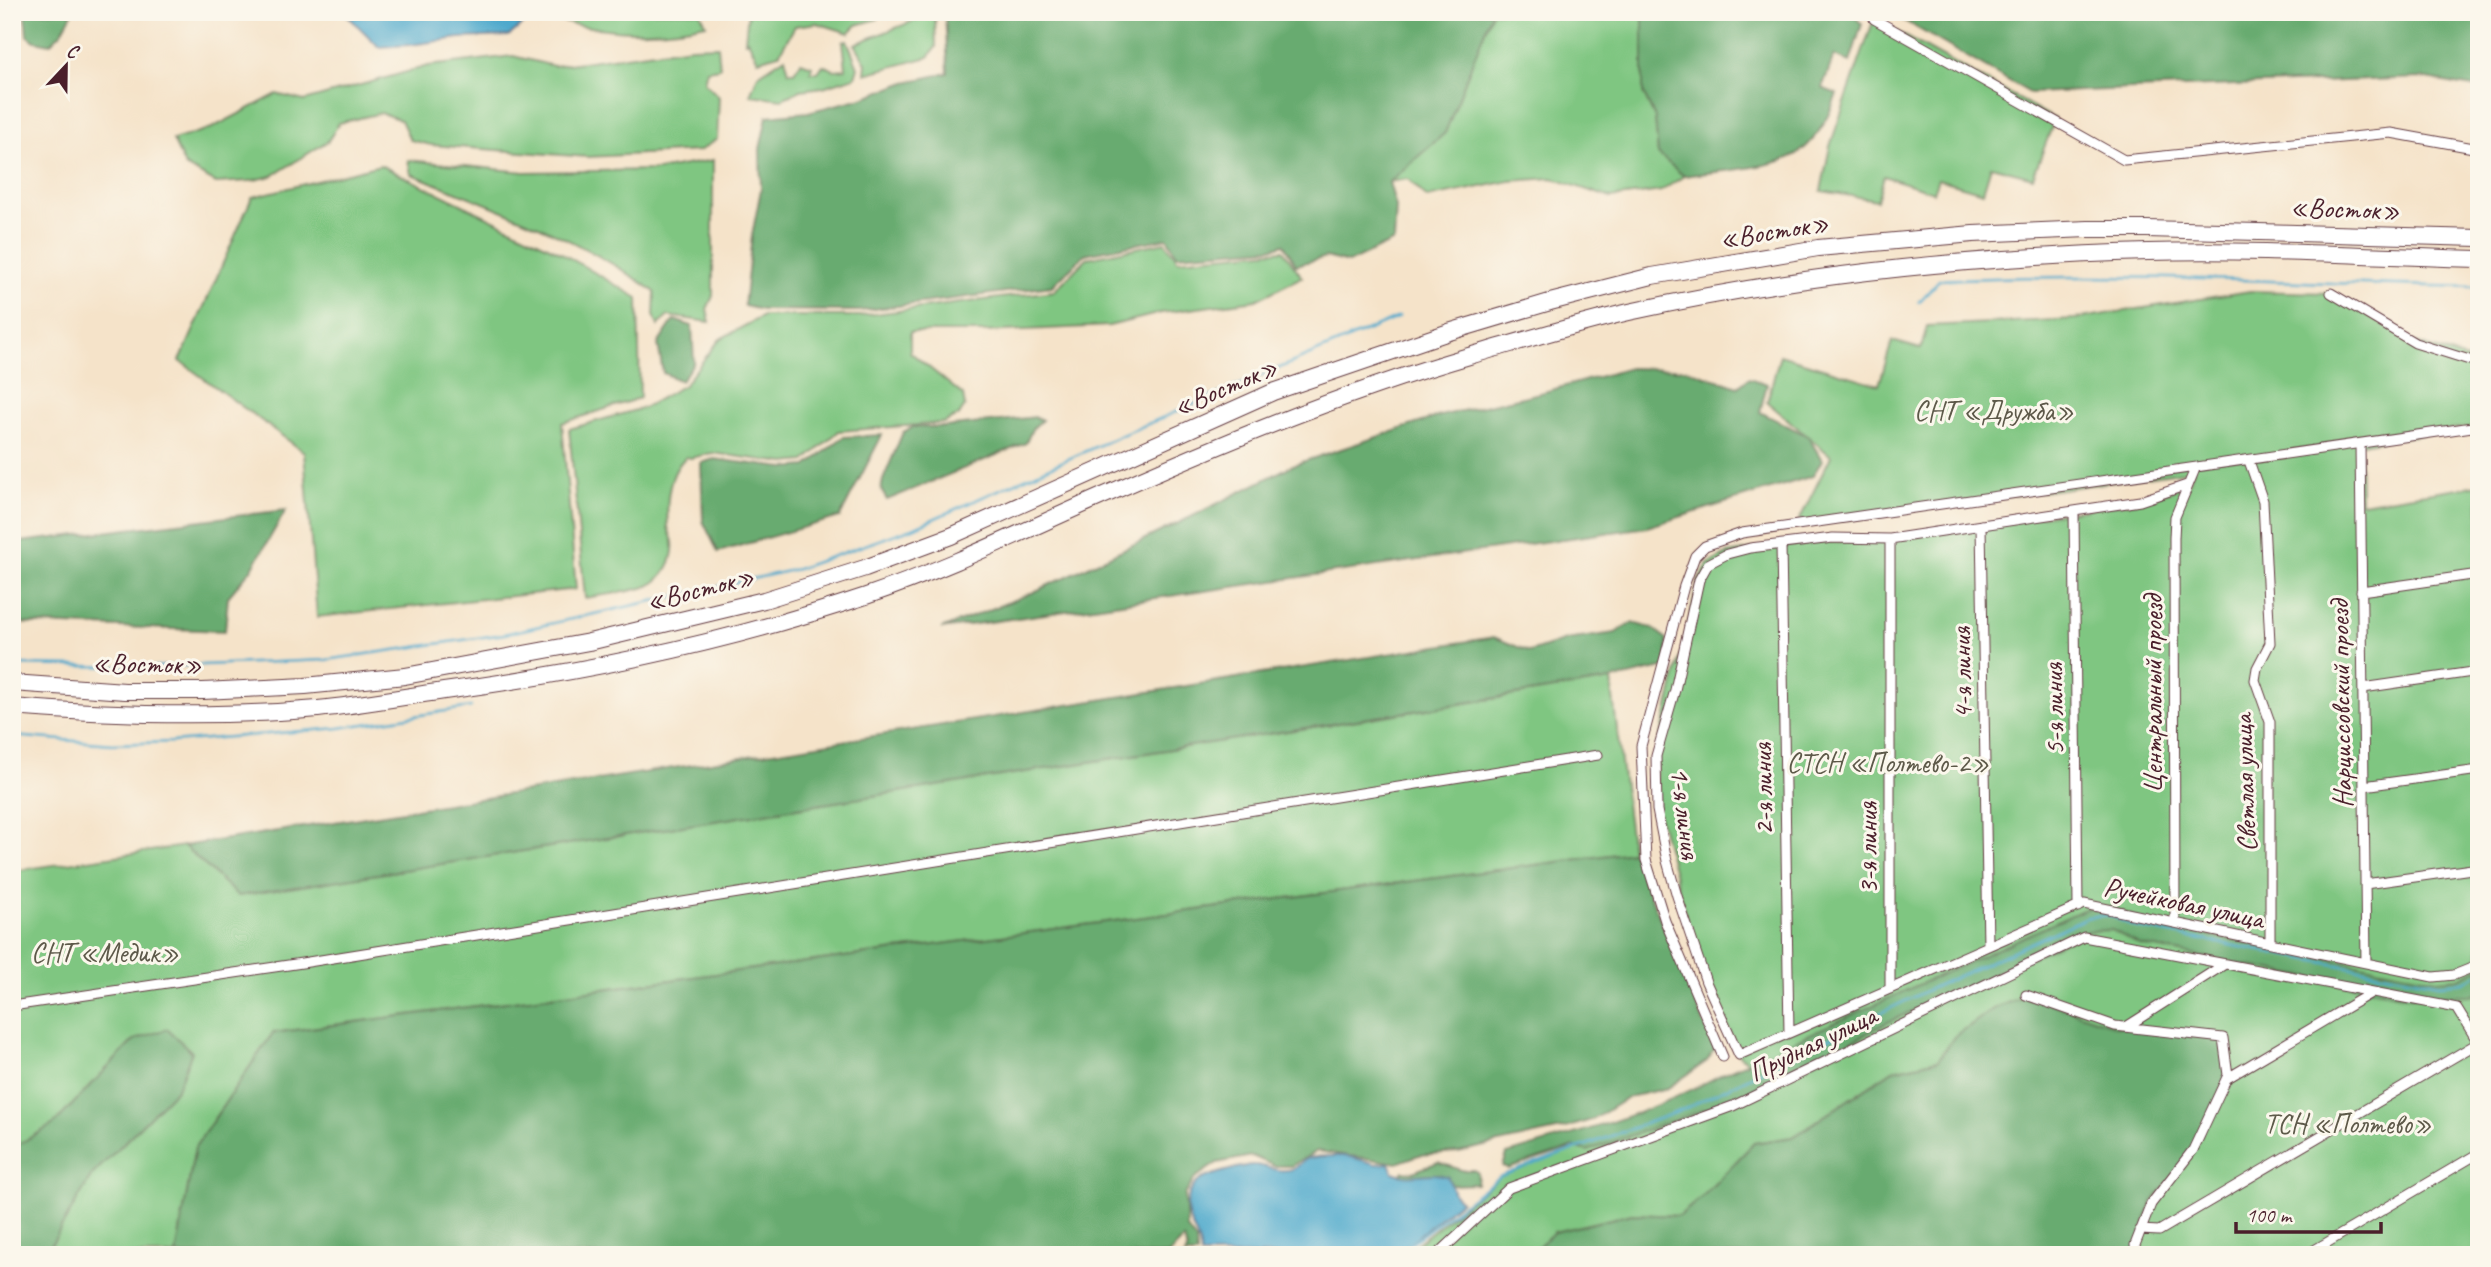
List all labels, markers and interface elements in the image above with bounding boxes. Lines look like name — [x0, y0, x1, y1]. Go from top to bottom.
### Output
north arrow — [32, 32, 102, 102]
text: С — [63, 38, 83, 65]
street label: «Восток» — [2289, 189, 2400, 228]
street label: «Восток» — [1717, 205, 1831, 256]
street label: «Восток» — [1168, 349, 1283, 424]
park label: СНТ «Дружба» — [1914, 393, 2074, 428]
street label: «Восток» — [643, 558, 758, 619]
street label: Центральный проезд — [2135, 592, 2170, 793]
street label: Нарциссовский проезд — [2321, 597, 2360, 808]
street label: 4-я линия — [1943, 626, 1980, 719]
street label: «Восток» — [92, 645, 202, 682]
street label: 5-я линия — [2035, 662, 2072, 755]
street label: Светлая улица — [2225, 711, 2264, 852]
street label: 2-я линия — [1744, 742, 1781, 835]
park label: СТСН «Полтево-2» — [1787, 745, 1989, 780]
street label: 1-я линия — [1663, 765, 1709, 862]
street label: 3-я линия — [1850, 801, 1885, 894]
street label: Ручейковая улица — [2101, 868, 2269, 937]
park label: СНТ «Медик» — [31, 935, 179, 970]
street label: Прудная улица — [1742, 996, 1884, 1089]
park label: ТСН «Полтево» — [2264, 1106, 2432, 1141]
scale bar — [2236, 1190, 2381, 1234]
text: 100 m — [2246, 1202, 2293, 1228]

